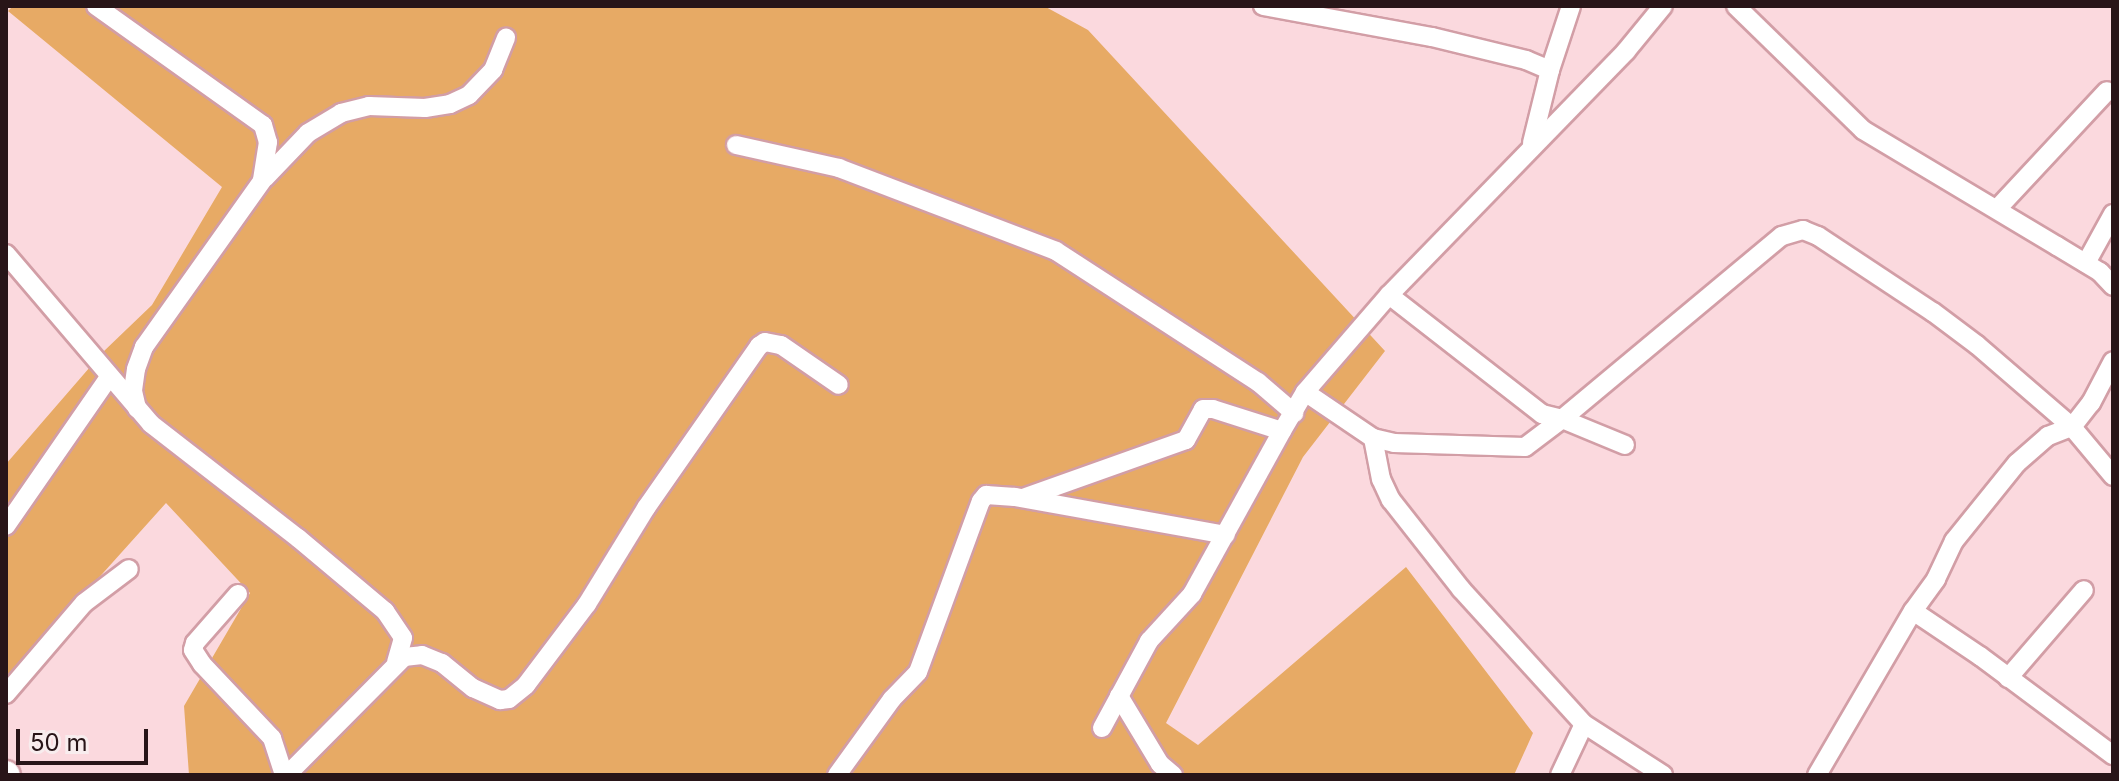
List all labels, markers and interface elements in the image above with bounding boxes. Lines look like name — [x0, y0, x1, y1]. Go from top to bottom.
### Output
scale bar — [20, 713, 152, 763]
text: 50 m — [30, 728, 88, 757]

